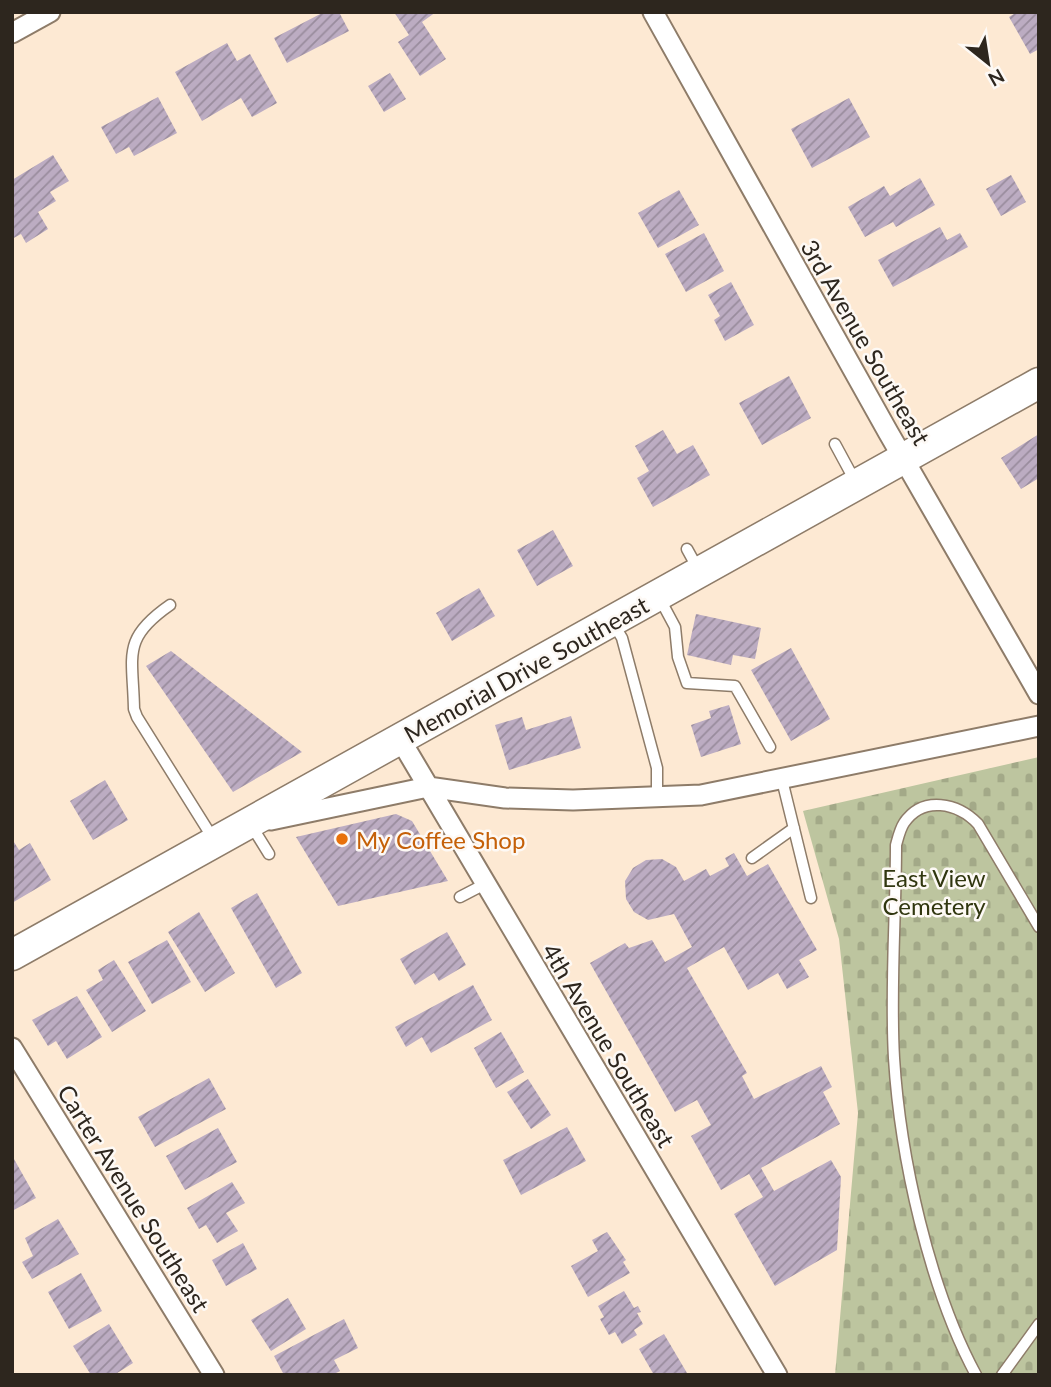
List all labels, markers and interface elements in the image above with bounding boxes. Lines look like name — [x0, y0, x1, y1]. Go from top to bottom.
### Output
north arrow — [953, 28, 1023, 98]
text: N — [985, 65, 1009, 92]
street label: 3rd Avenue Southeast — [795, 234, 937, 450]
street label: Memorial Drive Southeast — [399, 589, 654, 748]
place label: My Coffee Shop — [356, 825, 525, 854]
marker: My Coffee Shop — [334, 831, 350, 847]
park label: East View Cemetery — [882, 863, 986, 920]
street label: 4th Avenue Southeast — [537, 938, 681, 1152]
street label: Carter Avenue Southeast — [52, 1079, 216, 1317]

